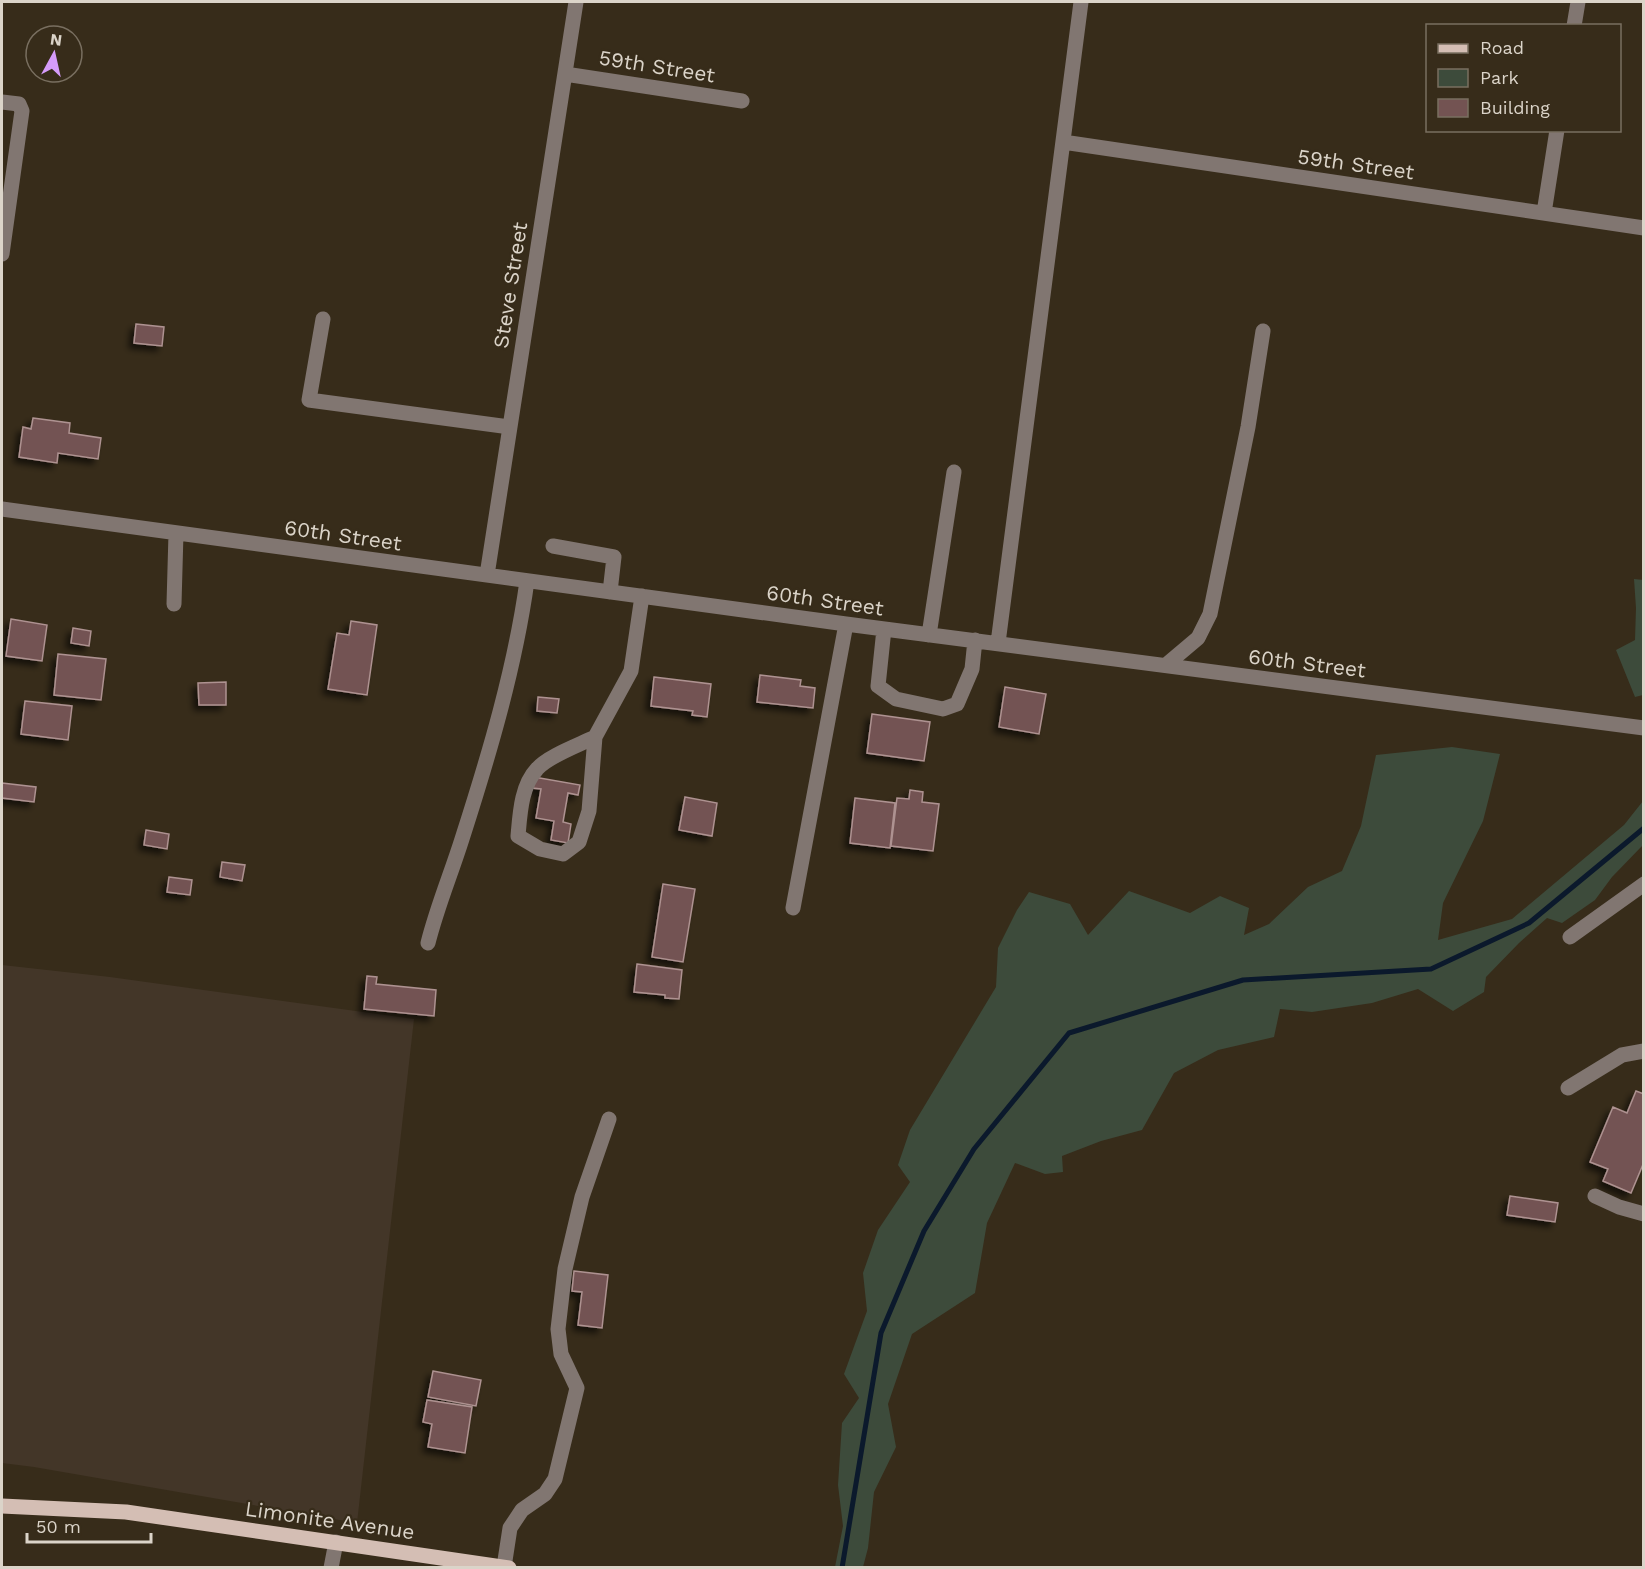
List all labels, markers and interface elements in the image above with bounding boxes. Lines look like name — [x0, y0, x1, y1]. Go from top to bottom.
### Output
north arrow — [24, 24, 84, 84]
legend — [1426, 24, 1621, 132]
text: N — [49, 29, 63, 50]
text: Road — [1480, 37, 1524, 58]
street label: 59th Street — [597, 44, 717, 88]
text: Park — [1480, 67, 1519, 88]
text: Building — [1480, 97, 1550, 118]
street label: 59th Street — [1296, 143, 1416, 185]
street label: Steve Street — [488, 220, 532, 350]
street label: 60th Street — [283, 514, 403, 556]
street label: 60th Street — [765, 579, 885, 621]
street label: 60th Street — [1247, 643, 1367, 683]
street label: Limonite Avenue — [244, 1496, 416, 1544]
scale bar — [27, 1506, 152, 1544]
text: 50 m — [36, 1516, 81, 1537]

